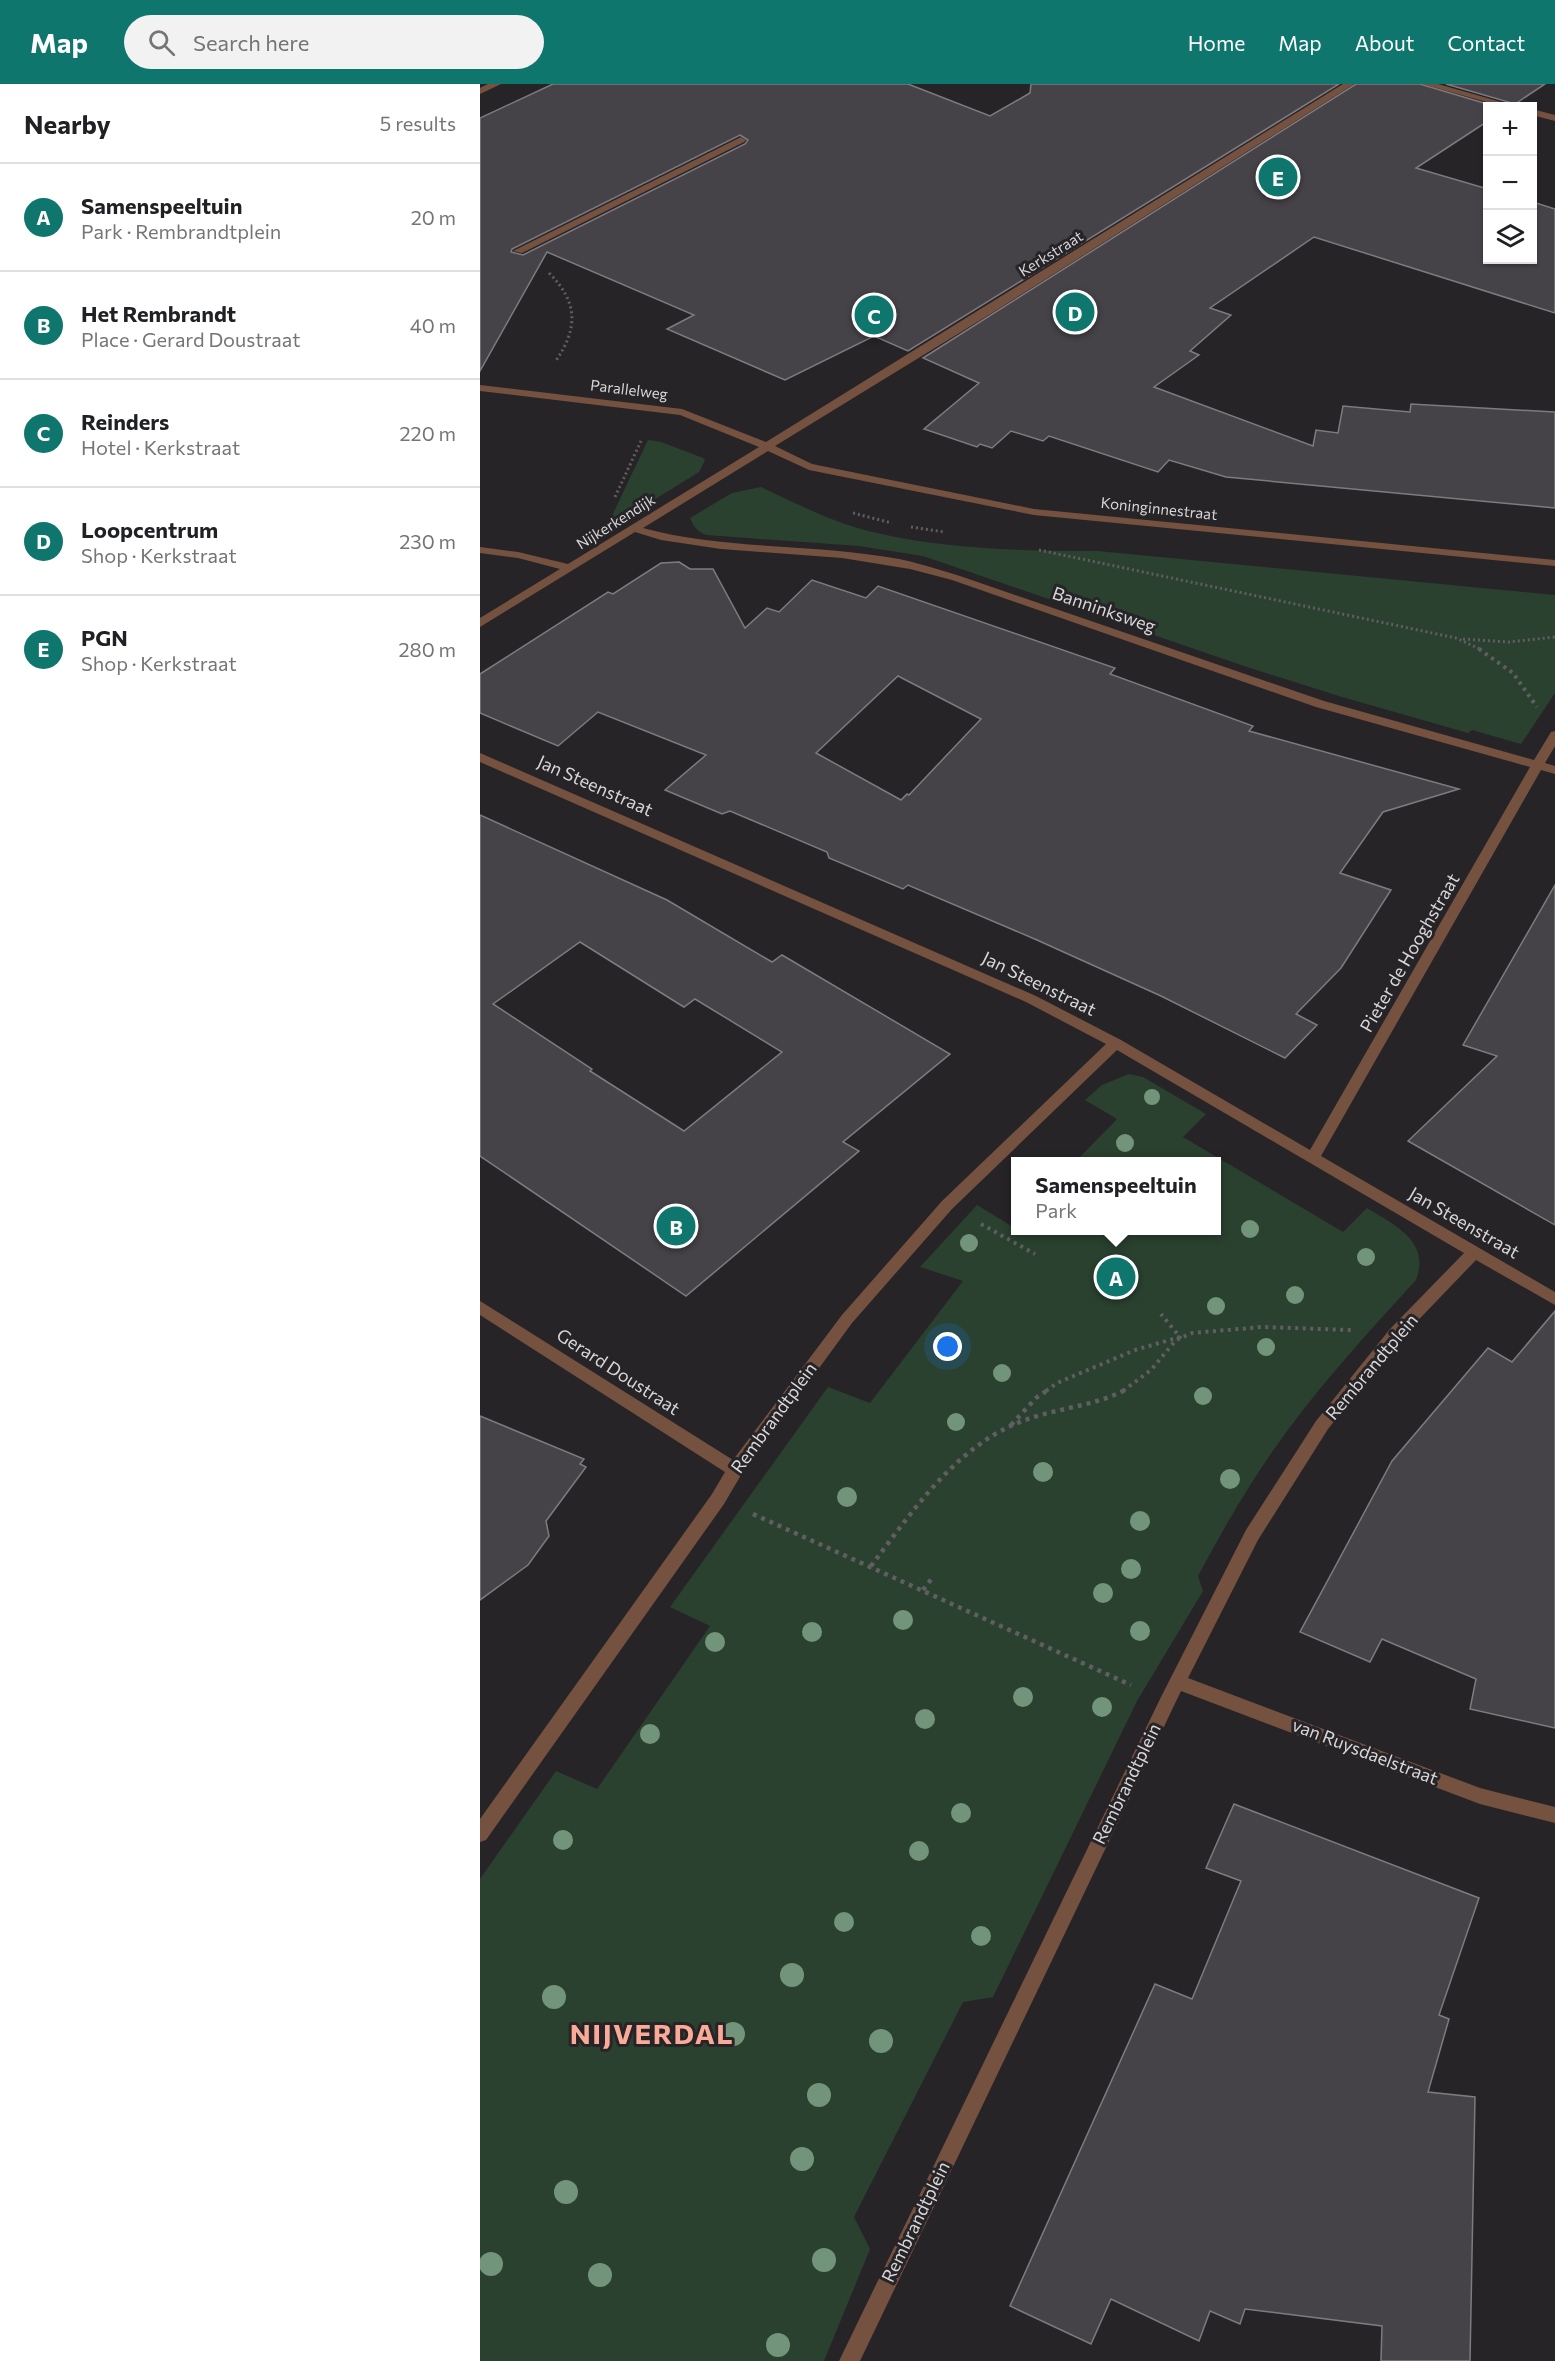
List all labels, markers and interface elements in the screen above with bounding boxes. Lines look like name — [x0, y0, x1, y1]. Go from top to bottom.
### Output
search box — [124, 15, 544, 69]
text: Map — [30, 25, 88, 59]
icon: search — [145, 26, 178, 59]
text: Search here — [193, 29, 309, 56]
text: Home — [1188, 30, 1245, 55]
text: Map — [1278, 30, 1322, 55]
text: About — [1355, 30, 1414, 55]
text: Contact — [1447, 30, 1525, 55]
map controls — [1483, 102, 1537, 264]
button: + — [1483, 102, 1537, 156]
text: Nearby — [24, 108, 111, 139]
text: 5 results — [380, 111, 456, 135]
pin: E — [1258, 154, 1298, 200]
button: − — [1483, 156, 1537, 210]
text: Samenspeeltuin — [81, 192, 242, 219]
text: A — [36, 205, 51, 229]
text: 20 m — [411, 205, 456, 229]
button: layers — [1483, 210, 1537, 264]
text: Park · Rembrandtplein — [81, 219, 281, 243]
street label: Kerkstraat — [1015, 226, 1086, 280]
pin: D — [1056, 290, 1094, 334]
pin: C — [854, 292, 894, 338]
text: Het Rembrandt — [81, 300, 236, 327]
text: B — [37, 313, 50, 337]
text: 40 m — [410, 313, 456, 337]
text: Place · Gerard Doustraat — [81, 327, 300, 351]
street label: Parallelweg — [589, 375, 669, 403]
text: Reinders — [81, 408, 169, 435]
text: C — [37, 421, 50, 445]
text: 220 m — [400, 421, 456, 445]
text: Hotel · Kerkstraat — [81, 435, 240, 459]
street label: Nijkerkendijk — [573, 490, 658, 552]
street label: Koninginnestraat — [1100, 493, 1218, 523]
text: Loopcentrum — [81, 516, 218, 543]
text: D — [36, 529, 51, 553]
text: 230 m — [399, 529, 456, 553]
text: Shop · Kerkstraat — [81, 543, 237, 567]
street label: Banninksweg — [1050, 581, 1159, 637]
text: PGN — [81, 624, 128, 651]
text: E — [38, 637, 49, 661]
text: 280 m — [398, 637, 456, 661]
text: Shop · Kerkstraat — [81, 651, 237, 675]
street label: Jan Steenstraat — [534, 750, 657, 820]
street label: Pieter de Hooghstraat — [1355, 869, 1464, 1036]
street label: Jan Steenstraat — [979, 946, 1100, 1020]
popup — [1011, 1157, 1221, 1235]
text: Samenspeeltuin — [1035, 1171, 1197, 1198]
street label: Jan Steenstraat — [1405, 1182, 1524, 1263]
text: Park — [1035, 1198, 1077, 1222]
pin: B — [656, 1204, 696, 1248]
pin: A — [1096, 1254, 1136, 1300]
street label: Rembrandtplein — [1321, 1309, 1422, 1424]
street label: Gerard Doustraat — [553, 1323, 684, 1419]
your location — [933, 1332, 962, 1361]
street label: Rembrandtplein — [726, 1358, 821, 1477]
street label: van Ruysdaelstraat — [1289, 1713, 1441, 1789]
street label: Rembrandtplein — [1087, 1720, 1165, 1847]
district label: NIJVERDAL — [570, 2016, 734, 2050]
street label: Rembrandtplein — [876, 2158, 954, 2285]

